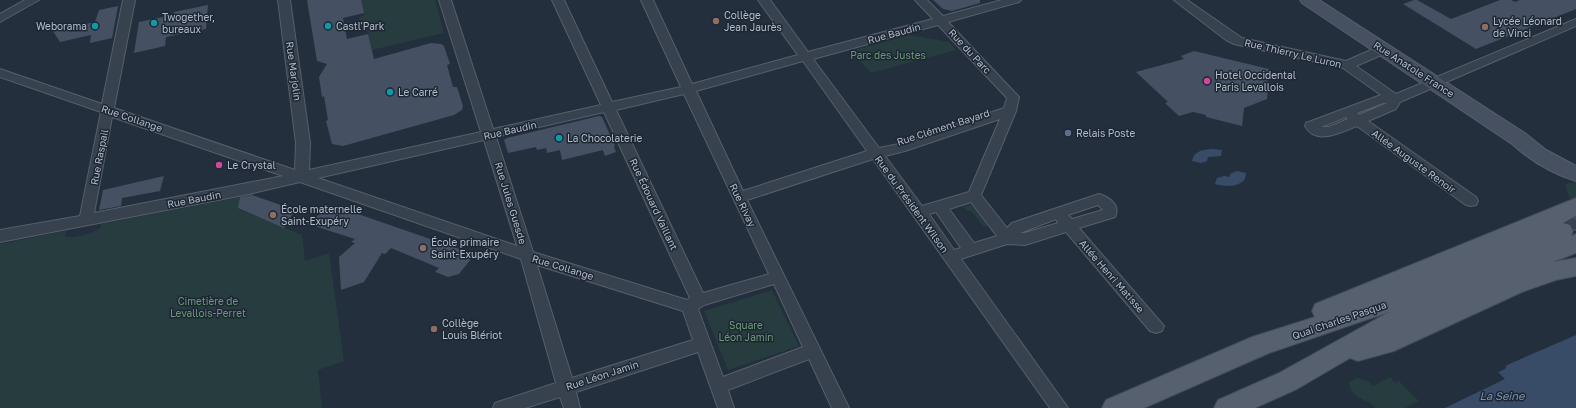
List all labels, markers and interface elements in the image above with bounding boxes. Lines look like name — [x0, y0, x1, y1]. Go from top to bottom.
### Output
place label: Collège Jean Jaurès — [724, 9, 782, 33]
place label: Twogether, bureaux — [162, 11, 215, 35]
place label: Lycée Léonard de Vinci — [1493, 15, 1562, 39]
marker: Collège Jean Jaurès — [711, 16, 721, 26]
marker: Twogether, bureaux — [149, 18, 159, 28]
place label: Weborama — [36, 20, 87, 32]
place label: Castl'Park — [336, 20, 385, 32]
street label: Rue Baudin — [866, 20, 922, 46]
marker: Weborama — [90, 21, 100, 31]
marker: Castl'Park — [323, 21, 333, 31]
marker: Lycée Léonard de Vinci — [1480, 22, 1490, 32]
street label: Rue du Parc — [946, 26, 994, 76]
street label: Rue Thierry Le Luron — [1243, 36, 1343, 70]
street label: Rue Anatole France — [1371, 38, 1457, 100]
street label: Rue Marjolin — [284, 41, 304, 101]
park label: Parc des Justes — [850, 49, 926, 61]
place label: Hotel Occidental Paris Levallois — [1215, 69, 1296, 93]
marker: Hotel Occidental Paris Levallois — [1202, 76, 1212, 86]
place label: Le Carré — [398, 86, 438, 98]
marker: Le Carré — [385, 87, 395, 97]
street label: Rue Collange — [100, 102, 164, 134]
street label: Rue Clément Bayard — [895, 106, 991, 148]
street label: Rue Baudin — [482, 118, 538, 142]
place label: Relais Poste — [1076, 127, 1136, 139]
street label: Allée Auguste Renoir — [1370, 127, 1458, 195]
street label: Rue Raspail — [88, 128, 110, 186]
marker: Relais Poste — [1063, 128, 1073, 138]
place label: La Chocolaterie — [567, 132, 642, 144]
marker: La Chocolaterie — [554, 133, 564, 143]
street label: Rue du Président Wilson — [873, 153, 951, 255]
street label: Rue Édouard Vaillant — [627, 156, 681, 252]
place label: Le Crystal — [227, 159, 276, 171]
marker: Le Crystal — [214, 160, 224, 170]
street label: Rue Jules Guesde — [493, 160, 529, 246]
street label: Rue Rivay — [727, 181, 759, 229]
street label: Rue Baudin — [166, 188, 222, 210]
place label: École maternelle Saint-Exupéry — [281, 203, 362, 227]
marker: École maternelle Saint-Exupéry — [268, 210, 278, 220]
place label: École primaire Saint-Exupéry — [431, 236, 500, 260]
street label: Allée Henri Matisse — [1077, 237, 1147, 315]
marker: École primaire Saint-Exupéry — [418, 243, 428, 253]
street label: Rue Collange — [531, 252, 595, 282]
park label: Cimetière de Levallois-Perret — [170, 295, 246, 319]
street label: Quai Charles Pasqua — [1290, 298, 1388, 342]
place label: Collège Louis Blériot — [442, 317, 502, 341]
park label: Square Léon Jamin — [719, 319, 773, 343]
marker: Collège Louis Blériot — [429, 324, 439, 334]
street label: Rue Léon Jamin — [564, 358, 640, 392]
water label: La Seine — [1480, 389, 1526, 402]

